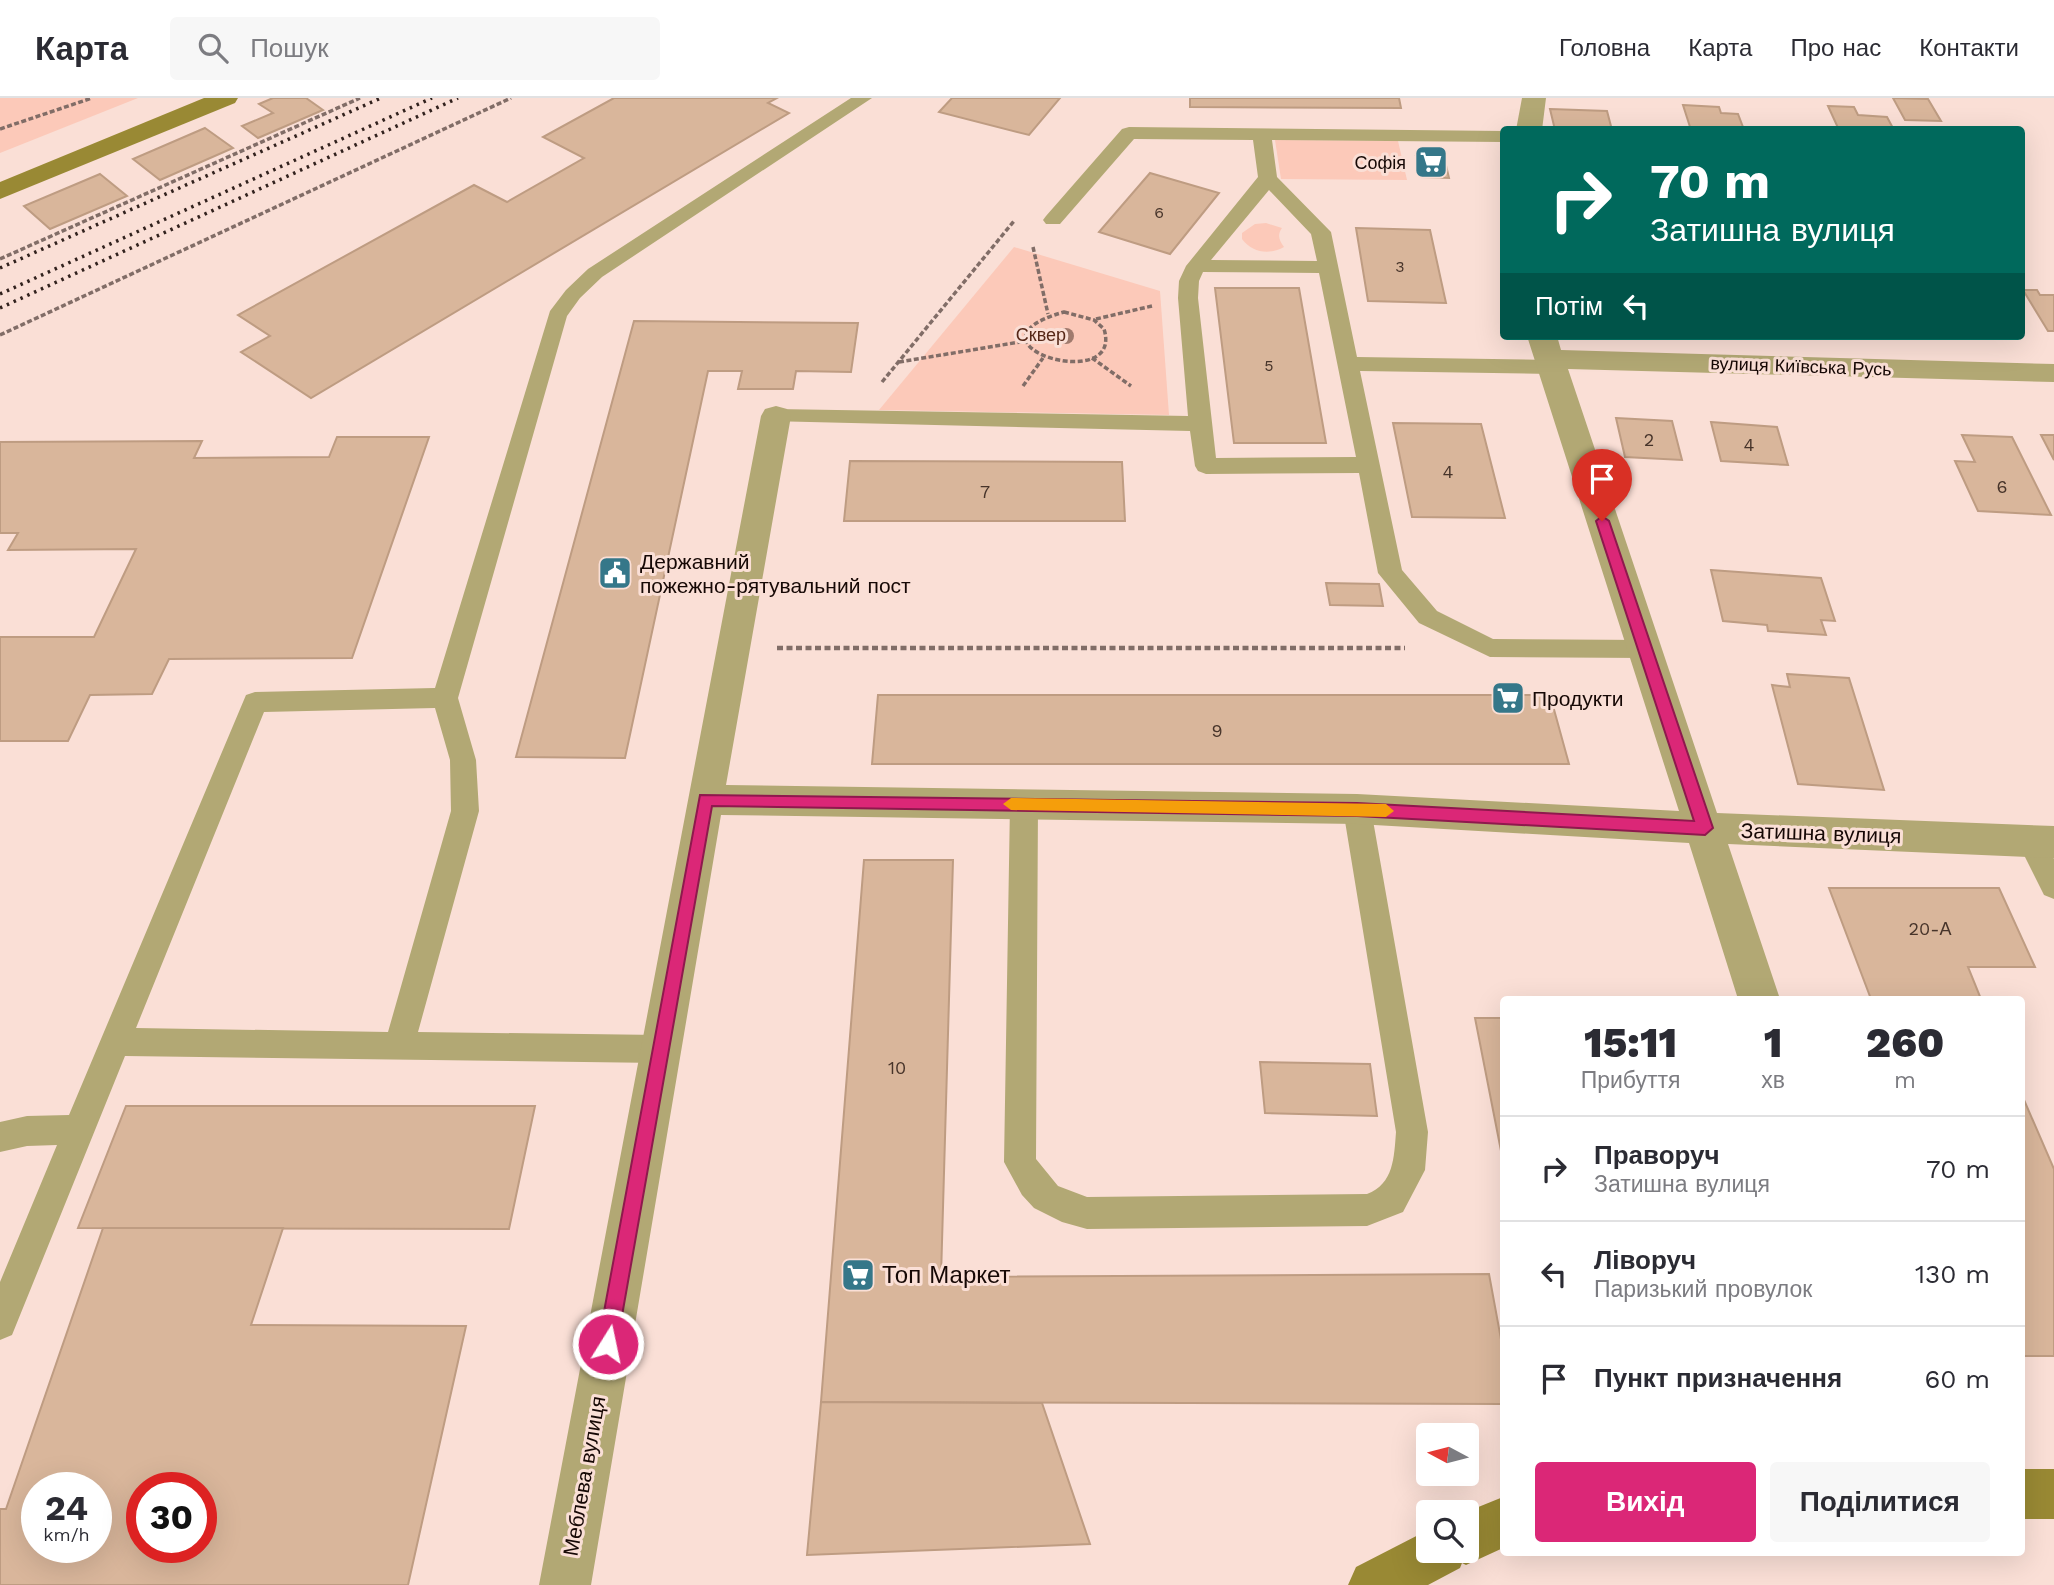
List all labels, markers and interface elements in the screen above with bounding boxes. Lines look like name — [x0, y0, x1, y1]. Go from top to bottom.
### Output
search box — [170, 17, 660, 80]
text: Карта — [35, 29, 128, 68]
icon: search — [194, 29, 232, 67]
text: Пошук — [250, 33, 329, 63]
text: Головна — [1559, 34, 1650, 62]
text: Карта — [1688, 34, 1752, 62]
text: Про нас — [1790, 34, 1881, 62]
text: Контакти — [1919, 34, 2019, 62]
supermarket icon: Софія — [1412, 143, 1450, 181]
place label: Софія — [1354, 152, 1406, 173]
text: 70 m — [1650, 152, 1770, 210]
icon: right — [1535, 154, 1626, 245]
house number: 6 — [1154, 203, 1164, 222]
text: Затишна вулиця — [1650, 211, 1895, 249]
house number: 3 — [1395, 257, 1405, 276]
icon: left — [1617, 287, 1655, 325]
text: Потім — [1535, 291, 1603, 321]
park label: Сквер — [1016, 324, 1066, 345]
street label: вулиця Київська Русь — [1710, 352, 1892, 380]
house number: 5 — [1264, 356, 1274, 375]
house number: 2 — [1644, 429, 1654, 450]
house number: 4 — [1744, 434, 1755, 455]
pin — [1572, 449, 1632, 521]
icon: arrive — [1583, 460, 1621, 498]
house number: 4 — [1443, 461, 1454, 482]
house number: 6 — [1997, 476, 2007, 497]
house number: 7 — [980, 481, 990, 502]
place label: Державний пожежно-рятувальний пост — [640, 549, 911, 598]
public building icon: Державний пожежно-рятувальний пост — [596, 554, 634, 592]
supermarket icon: Продукти — [1489, 679, 1527, 717]
place label: Продукти — [1532, 686, 1624, 711]
house number: 9 — [1211, 720, 1223, 741]
street label: Затишна вулиця — [1740, 818, 1902, 848]
house number: 20-А — [1909, 918, 1951, 939]
text: 15:11 — [1584, 1018, 1677, 1067]
text: 1 — [1764, 1018, 1783, 1067]
text: 260 — [1866, 1018, 1944, 1067]
house number: 10 — [888, 1057, 906, 1078]
text: Прибуття — [1581, 1067, 1681, 1094]
text: хв — [1761, 1067, 1785, 1094]
text: m — [1894, 1067, 1916, 1094]
text: Праворуч — [1594, 1140, 1720, 1170]
icon: right — [1535, 1150, 1573, 1188]
text: 70 m — [1926, 1154, 1990, 1184]
text: Затишна вулиця — [1594, 1171, 1770, 1198]
text: Ліворуч — [1594, 1245, 1696, 1275]
icon: left — [1535, 1255, 1573, 1293]
supermarket icon: Топ Маркет — [839, 1256, 877, 1294]
text: 130 m — [1915, 1259, 1990, 1289]
place label: Топ Маркет — [882, 1261, 1011, 1289]
text: Паризький провулок — [1594, 1276, 1812, 1303]
position arrow — [571, 1307, 645, 1381]
icon: arrive — [1535, 1360, 1573, 1398]
text: Пункт призначення — [1594, 1363, 1842, 1393]
text: 60 m — [1924, 1364, 1990, 1394]
street label: Меблева вулиця — [558, 1394, 610, 1558]
north arrow — [1416, 1423, 1479, 1486]
map controls — [1416, 1423, 1479, 1563]
button: Вихід — [1535, 1462, 1756, 1542]
button: Поділитися — [1770, 1462, 1990, 1542]
speed limit sign: 30 — [126, 1472, 217, 1563]
text: 24 — [45, 1487, 88, 1529]
button: search — [1416, 1500, 1479, 1563]
text: km/h — [43, 1524, 90, 1545]

